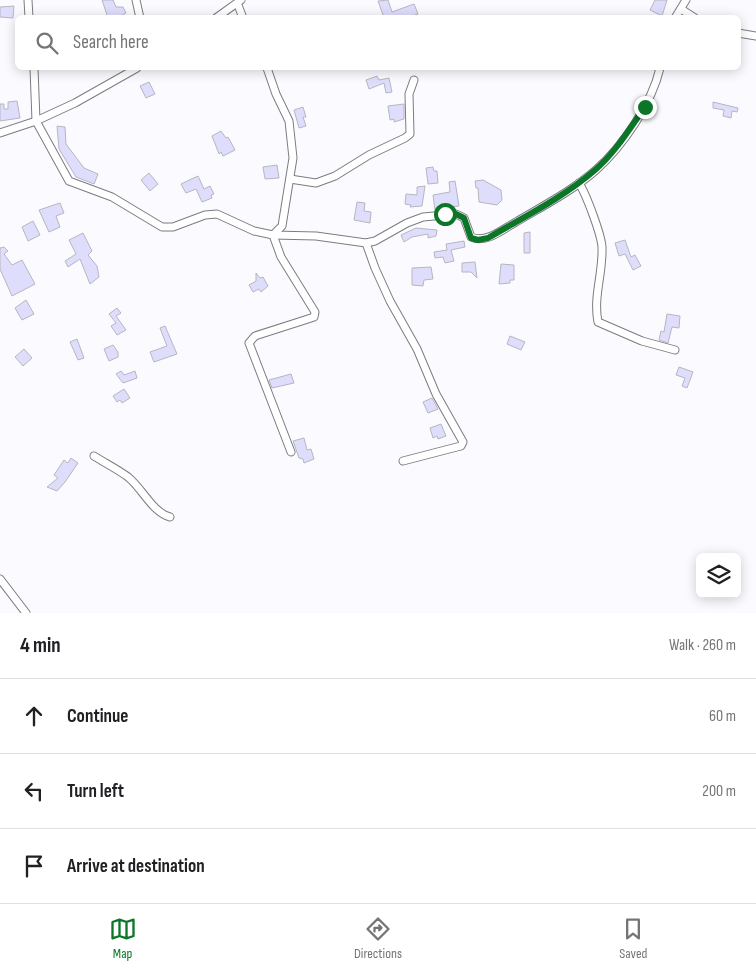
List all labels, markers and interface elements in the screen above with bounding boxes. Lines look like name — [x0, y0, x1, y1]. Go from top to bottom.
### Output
search box — [15, 15, 741, 70]
icon: search — [33, 29, 61, 57]
text: Search here — [73, 31, 149, 54]
route end — [634, 96, 657, 119]
route start — [434, 203, 457, 226]
map controls — [696, 553, 741, 598]
button: layers — [696, 553, 741, 598]
text: 4 min — [20, 633, 61, 658]
text: Walk · 260 m — [669, 636, 736, 655]
icon: ahead — [20, 702, 48, 730]
text: Continue — [67, 705, 128, 728]
text: 60 m — [709, 707, 736, 726]
icon: left — [20, 777, 48, 805]
text: Turn left — [67, 780, 124, 803]
text: 200 m — [702, 782, 736, 801]
icon: arrive — [20, 852, 48, 880]
text: Arrive at destination — [67, 855, 205, 878]
tab: Map — [109, 915, 137, 962]
tab: Directions — [354, 915, 402, 962]
tab: Saved — [619, 915, 647, 962]

